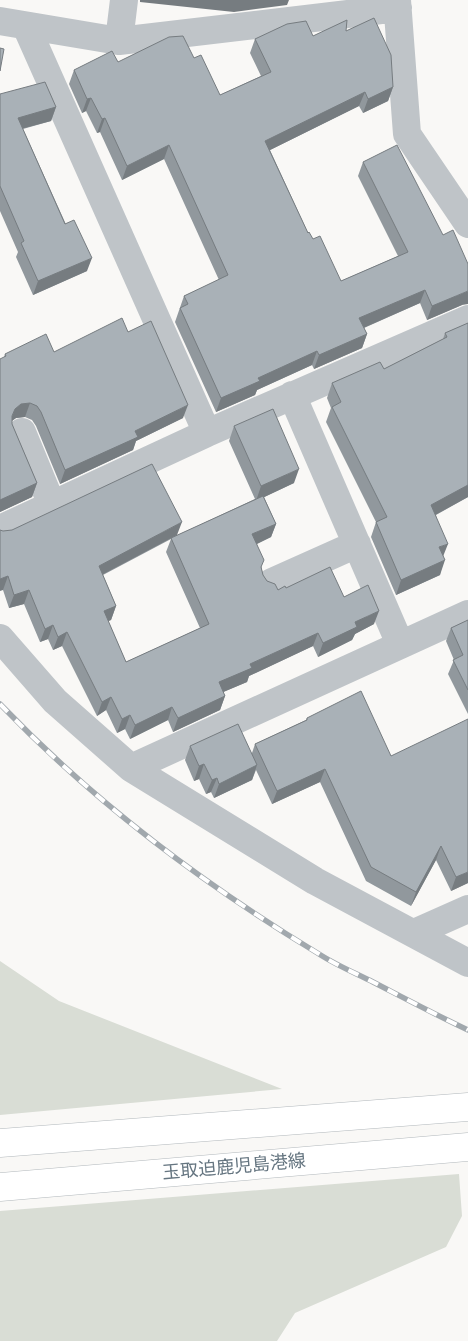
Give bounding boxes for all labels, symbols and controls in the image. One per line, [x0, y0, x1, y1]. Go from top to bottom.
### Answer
street label: 玉取迫鹿児島港線 [161, 1149, 307, 1183]

